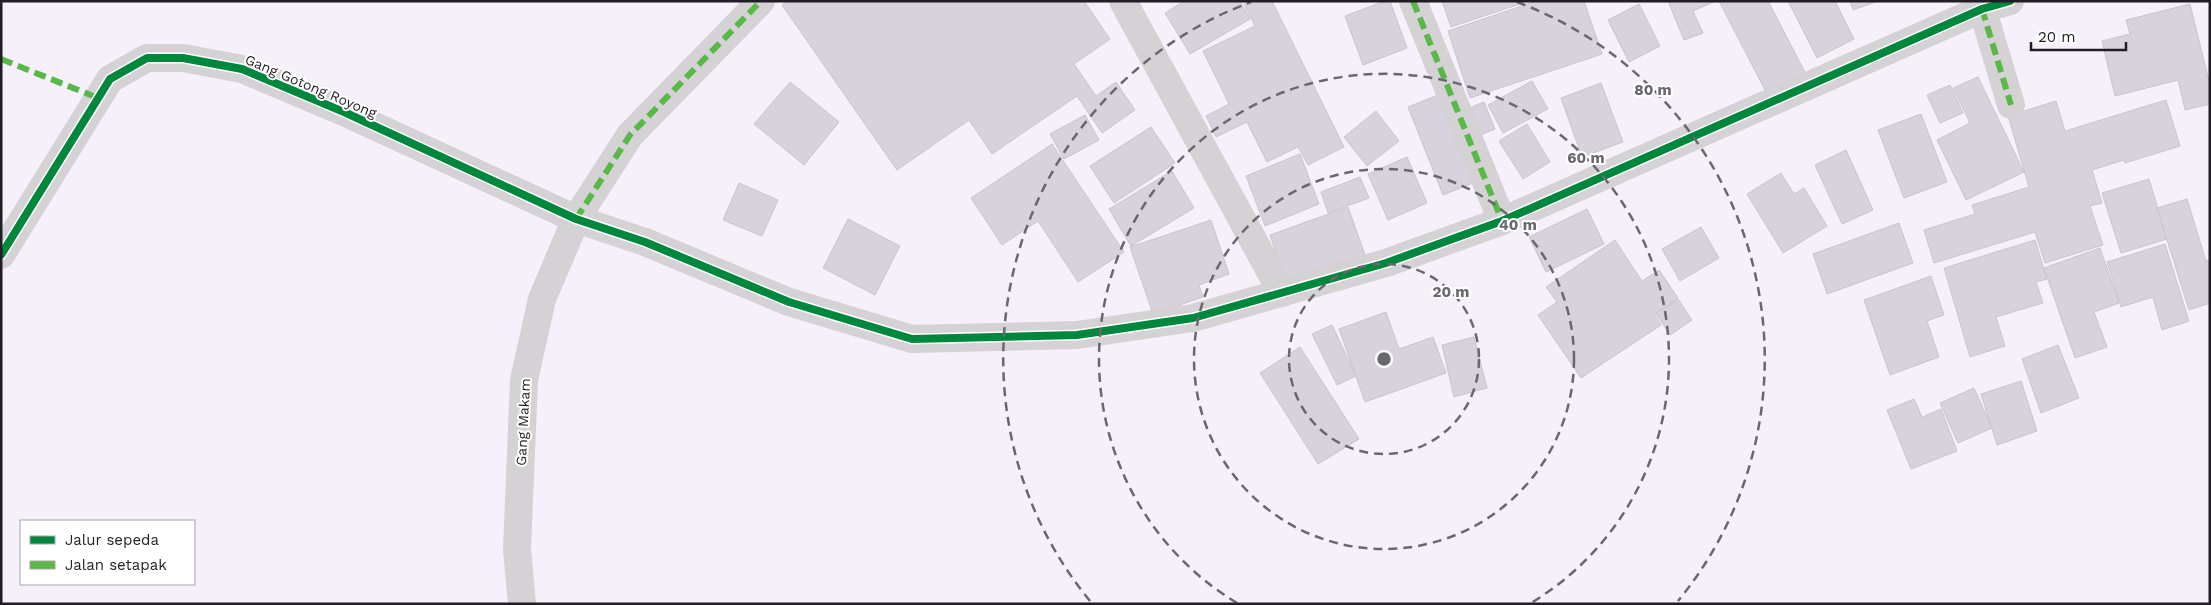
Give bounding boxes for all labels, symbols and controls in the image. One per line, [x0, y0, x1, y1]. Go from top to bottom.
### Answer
scale bar [2031, 20, 2126, 52]
text: 20 m [2038, 28, 2076, 46]
street label: Gang Gotong Royong [243, 51, 380, 121]
text: 80 m [1634, 81, 1672, 99]
text: 60 m [1567, 149, 1605, 167]
text: 40 m [1499, 216, 1537, 234]
text: 20 m [1432, 283, 1470, 301]
centre of rings [1375, 350, 1393, 368]
street label: Gang Makam [513, 378, 533, 466]
legend [20, 520, 195, 585]
text: Jalur sepeda [65, 531, 159, 549]
text: Jalan setapak [65, 556, 167, 574]

